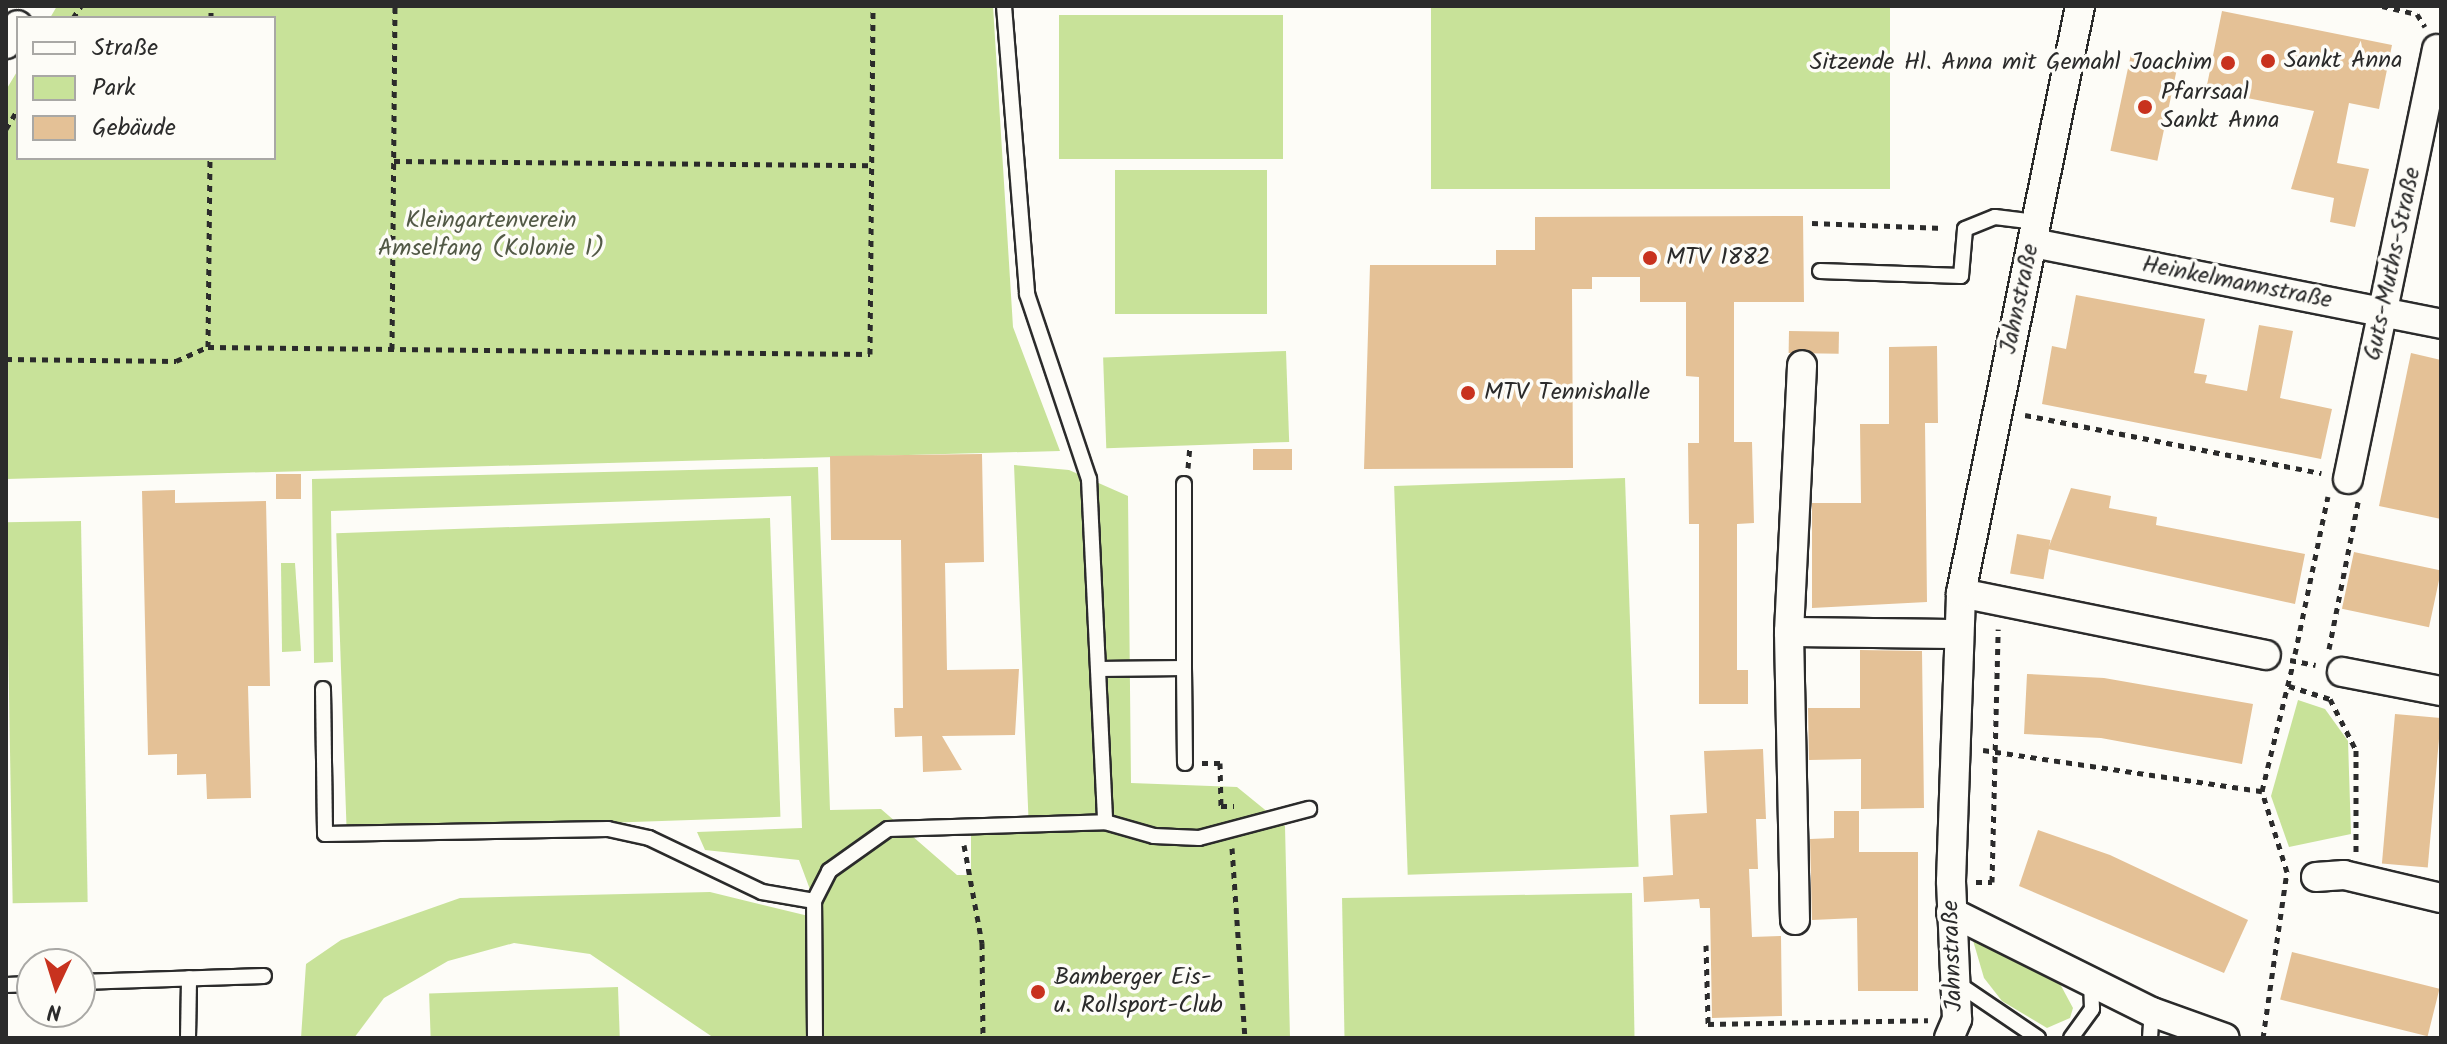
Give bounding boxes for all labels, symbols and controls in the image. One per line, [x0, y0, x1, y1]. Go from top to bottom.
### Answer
legend [16, 16, 276, 160]
text: Straße [92, 29, 158, 68]
place label: Sankt Anna [2284, 47, 2402, 75]
place label: Sitzende Hl. Anna mit Gemahl Joachim [1810, 49, 2212, 77]
marker: Sankt Anna [2259, 52, 2277, 70]
marker: Sitzende Hl. Anna mit Gemahl Joachim [2219, 54, 2237, 72]
text: Park [92, 69, 136, 108]
place label: Pfarrsaal Sankt Anna [2161, 79, 2279, 135]
marker: Pfarrsaal Sankt Anna [2136, 98, 2154, 116]
text: Gebäude [92, 109, 176, 148]
street label: Guts-Muths-Straße [2358, 165, 2428, 363]
park label: Kleingartenverein Amselfang (Kolonie 1) [378, 207, 604, 263]
street label: Jahnstraße [1994, 241, 2046, 357]
place label: MTV 1882 [1666, 244, 1771, 272]
marker: MTV 1882 [1641, 249, 1659, 267]
street label: Heinkelmannstraße [2140, 250, 2334, 316]
place label: MTV Tennishalle [1484, 379, 1650, 407]
marker: MTV Tennishalle [1459, 384, 1477, 402]
street label: Jahnstraße [1937, 900, 1969, 1012]
north arrow [16, 948, 96, 1028]
place label: Bamberger Eis- u. Rollsport-Club [1054, 964, 1223, 1020]
marker: Bamberger Eis- u. Rollsport-Club [1029, 983, 1047, 1001]
text: N [46, 993, 63, 1028]

